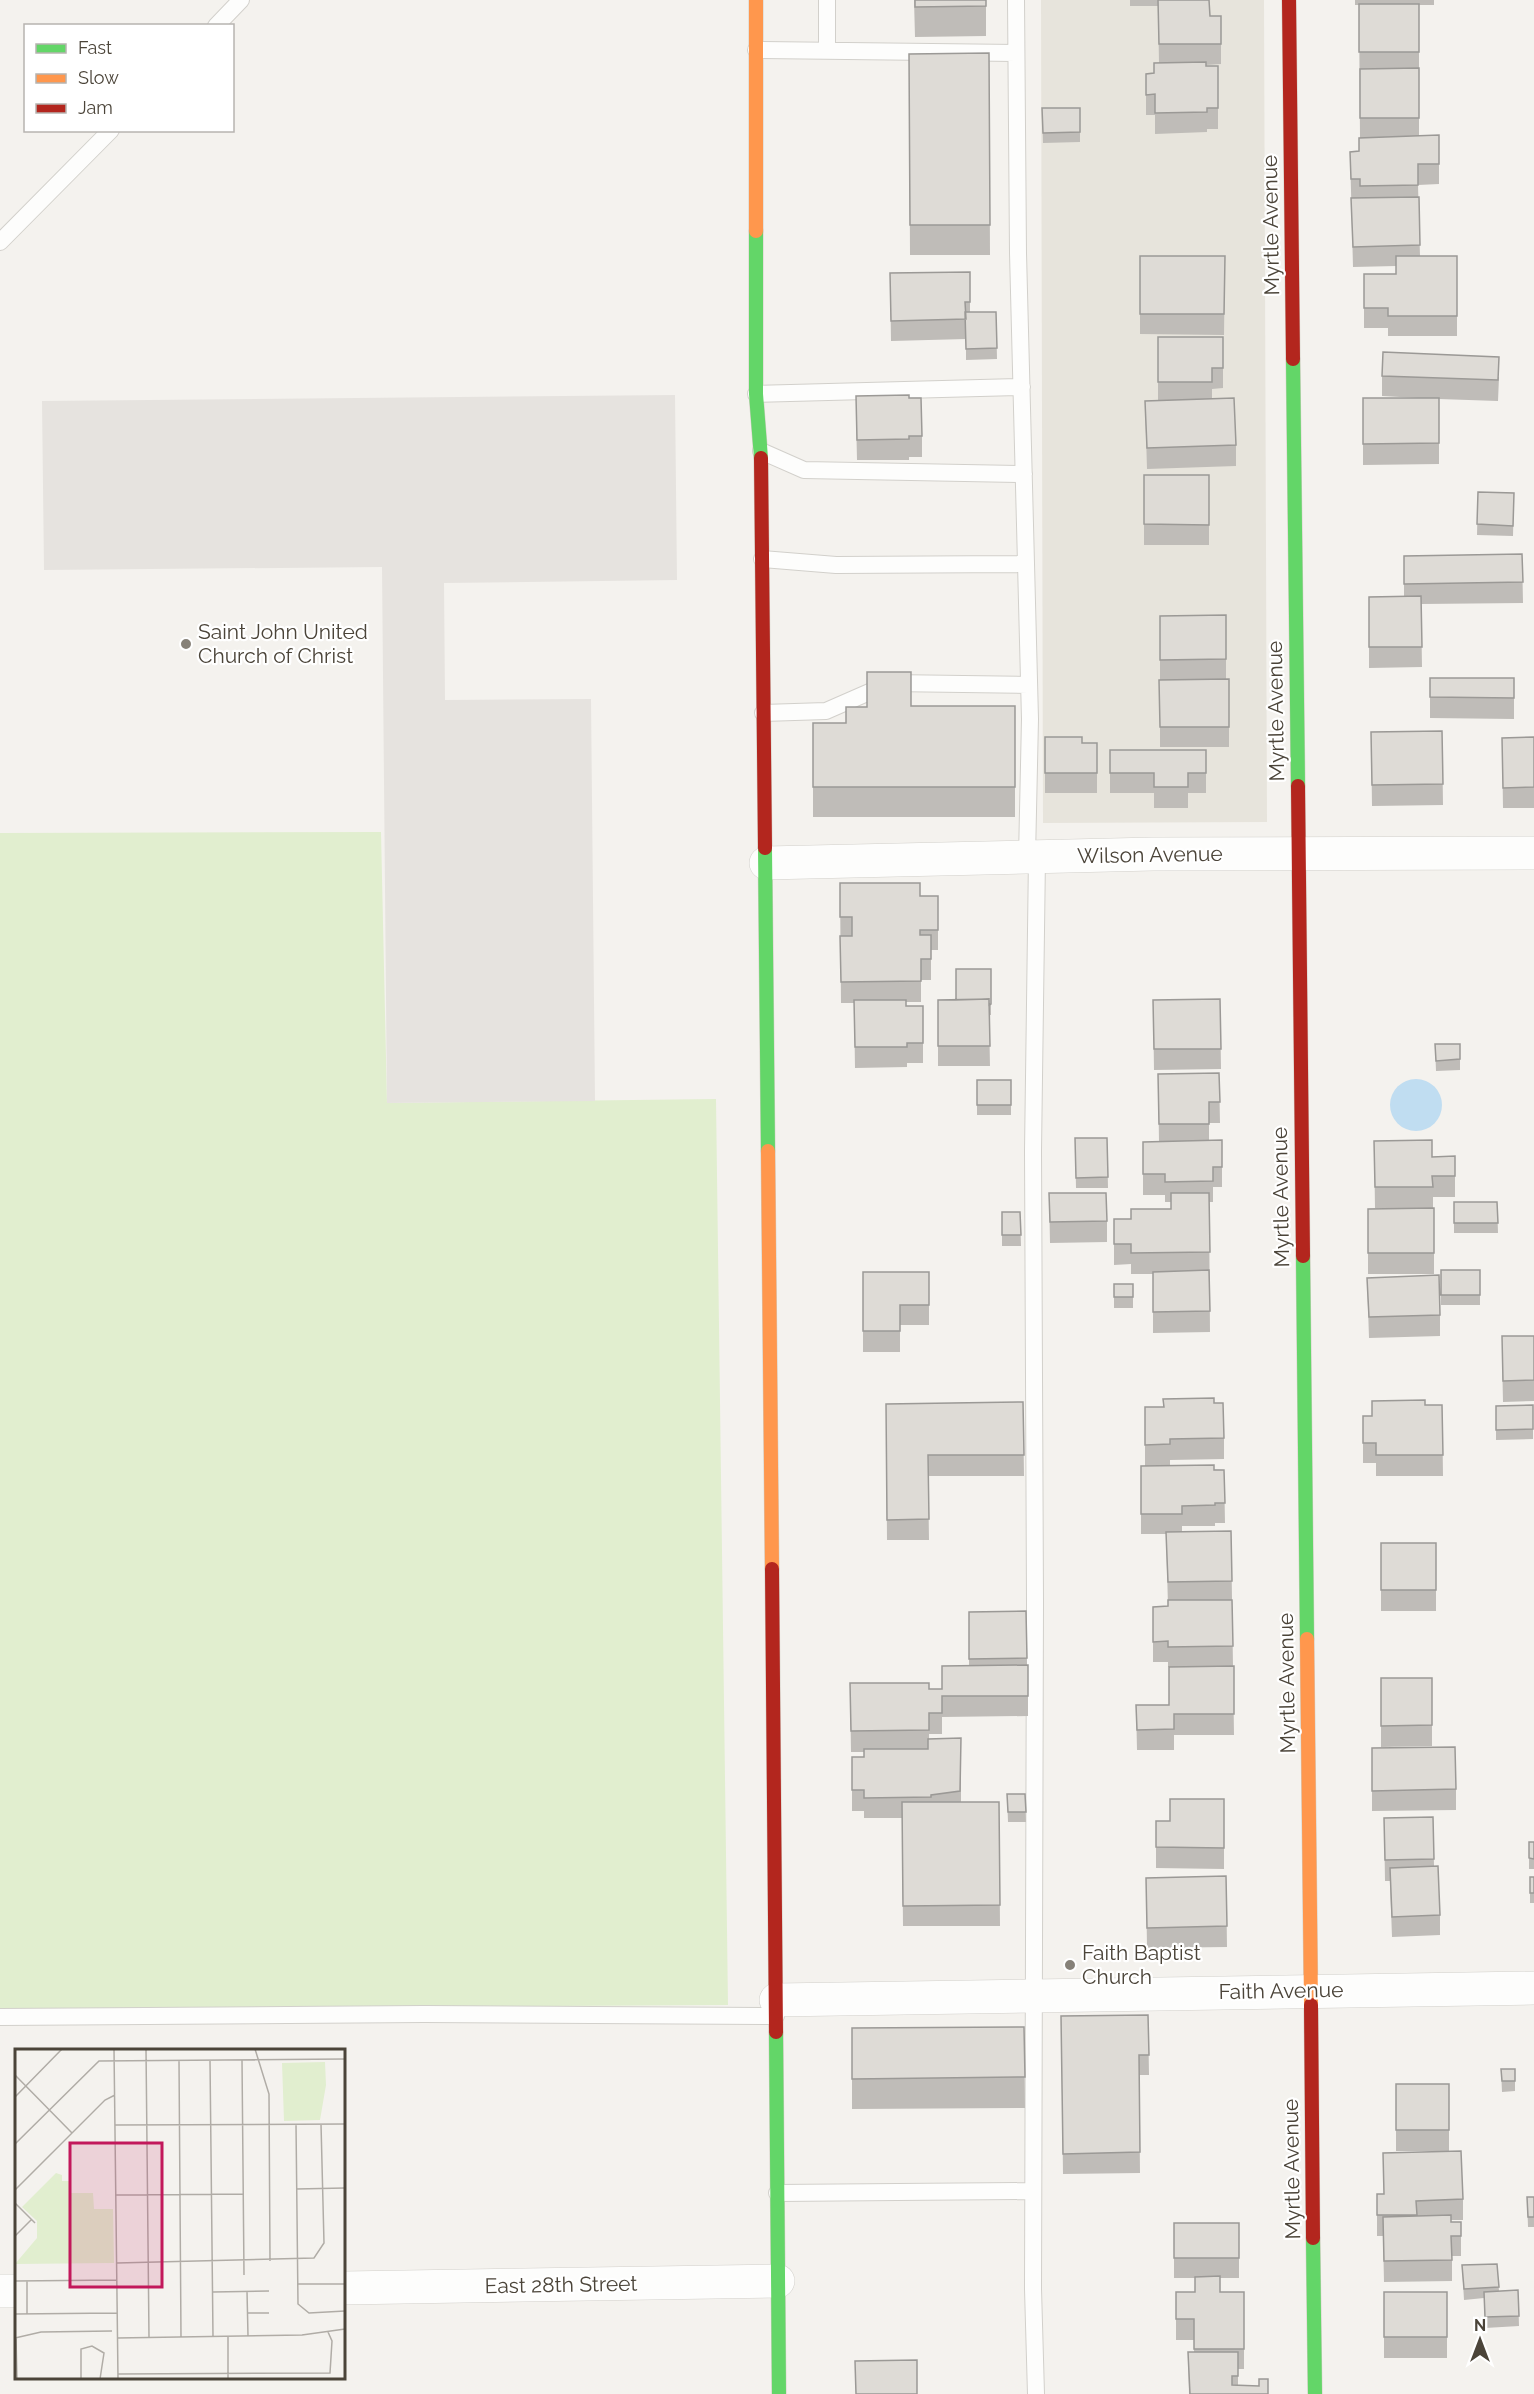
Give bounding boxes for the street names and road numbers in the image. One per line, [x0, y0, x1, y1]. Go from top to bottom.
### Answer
street label: Myrtle Avenue [1257, 154, 1284, 296]
street label: Myrtle Avenue [1262, 640, 1289, 782]
street label: Wilson Avenue [1077, 841, 1223, 868]
street label: Myrtle Avenue [1267, 1126, 1294, 1268]
street label: Myrtle Avenue [1273, 1612, 1300, 1754]
street label: Faith Avenue [1218, 1977, 1344, 2004]
street label: Myrtle Avenue [1278, 2098, 1305, 2240]
street label: East 28th Street [484, 2271, 638, 2298]

